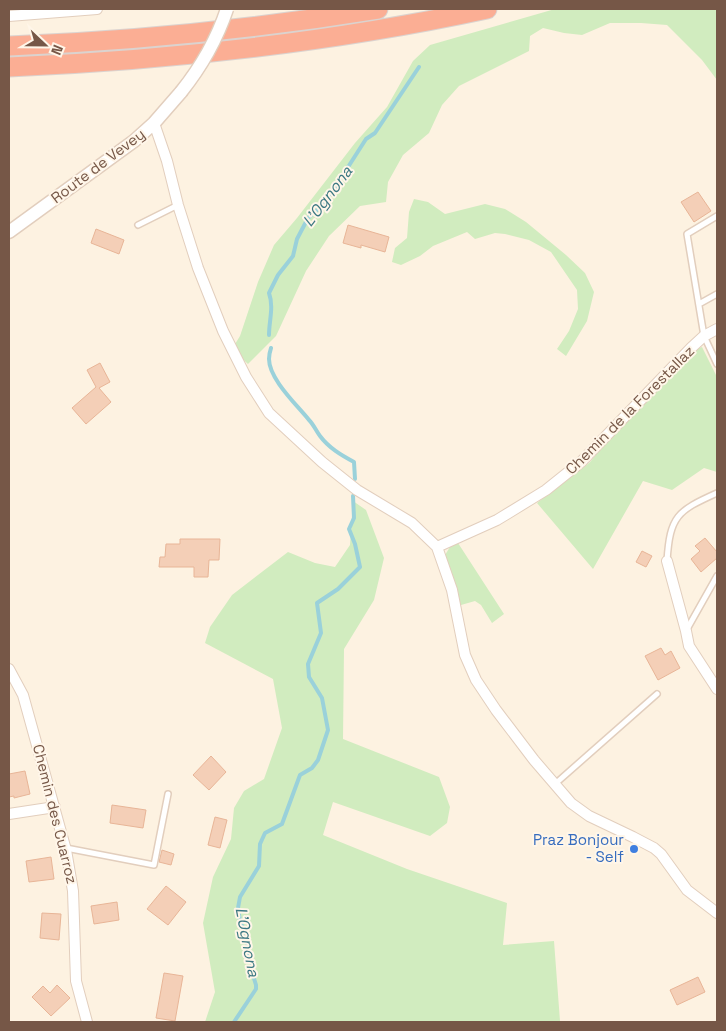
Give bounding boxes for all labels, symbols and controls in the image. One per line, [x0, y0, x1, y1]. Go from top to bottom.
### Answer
north arrow [20, 20, 70, 70]
text: N [47, 42, 67, 58]
street label: Route de Vevey [47, 124, 148, 207]
water label: L'Ognona [298, 161, 358, 231]
street label: Chemin de la Forestallaz [561, 341, 698, 478]
street label: Chemin des Cuarroz [29, 742, 82, 886]
place label: Praz Bonjour - Self [533, 830, 624, 866]
marker: Praz Bonjour - Self [628, 843, 640, 855]
water label: L'Ognona [230, 905, 265, 980]

